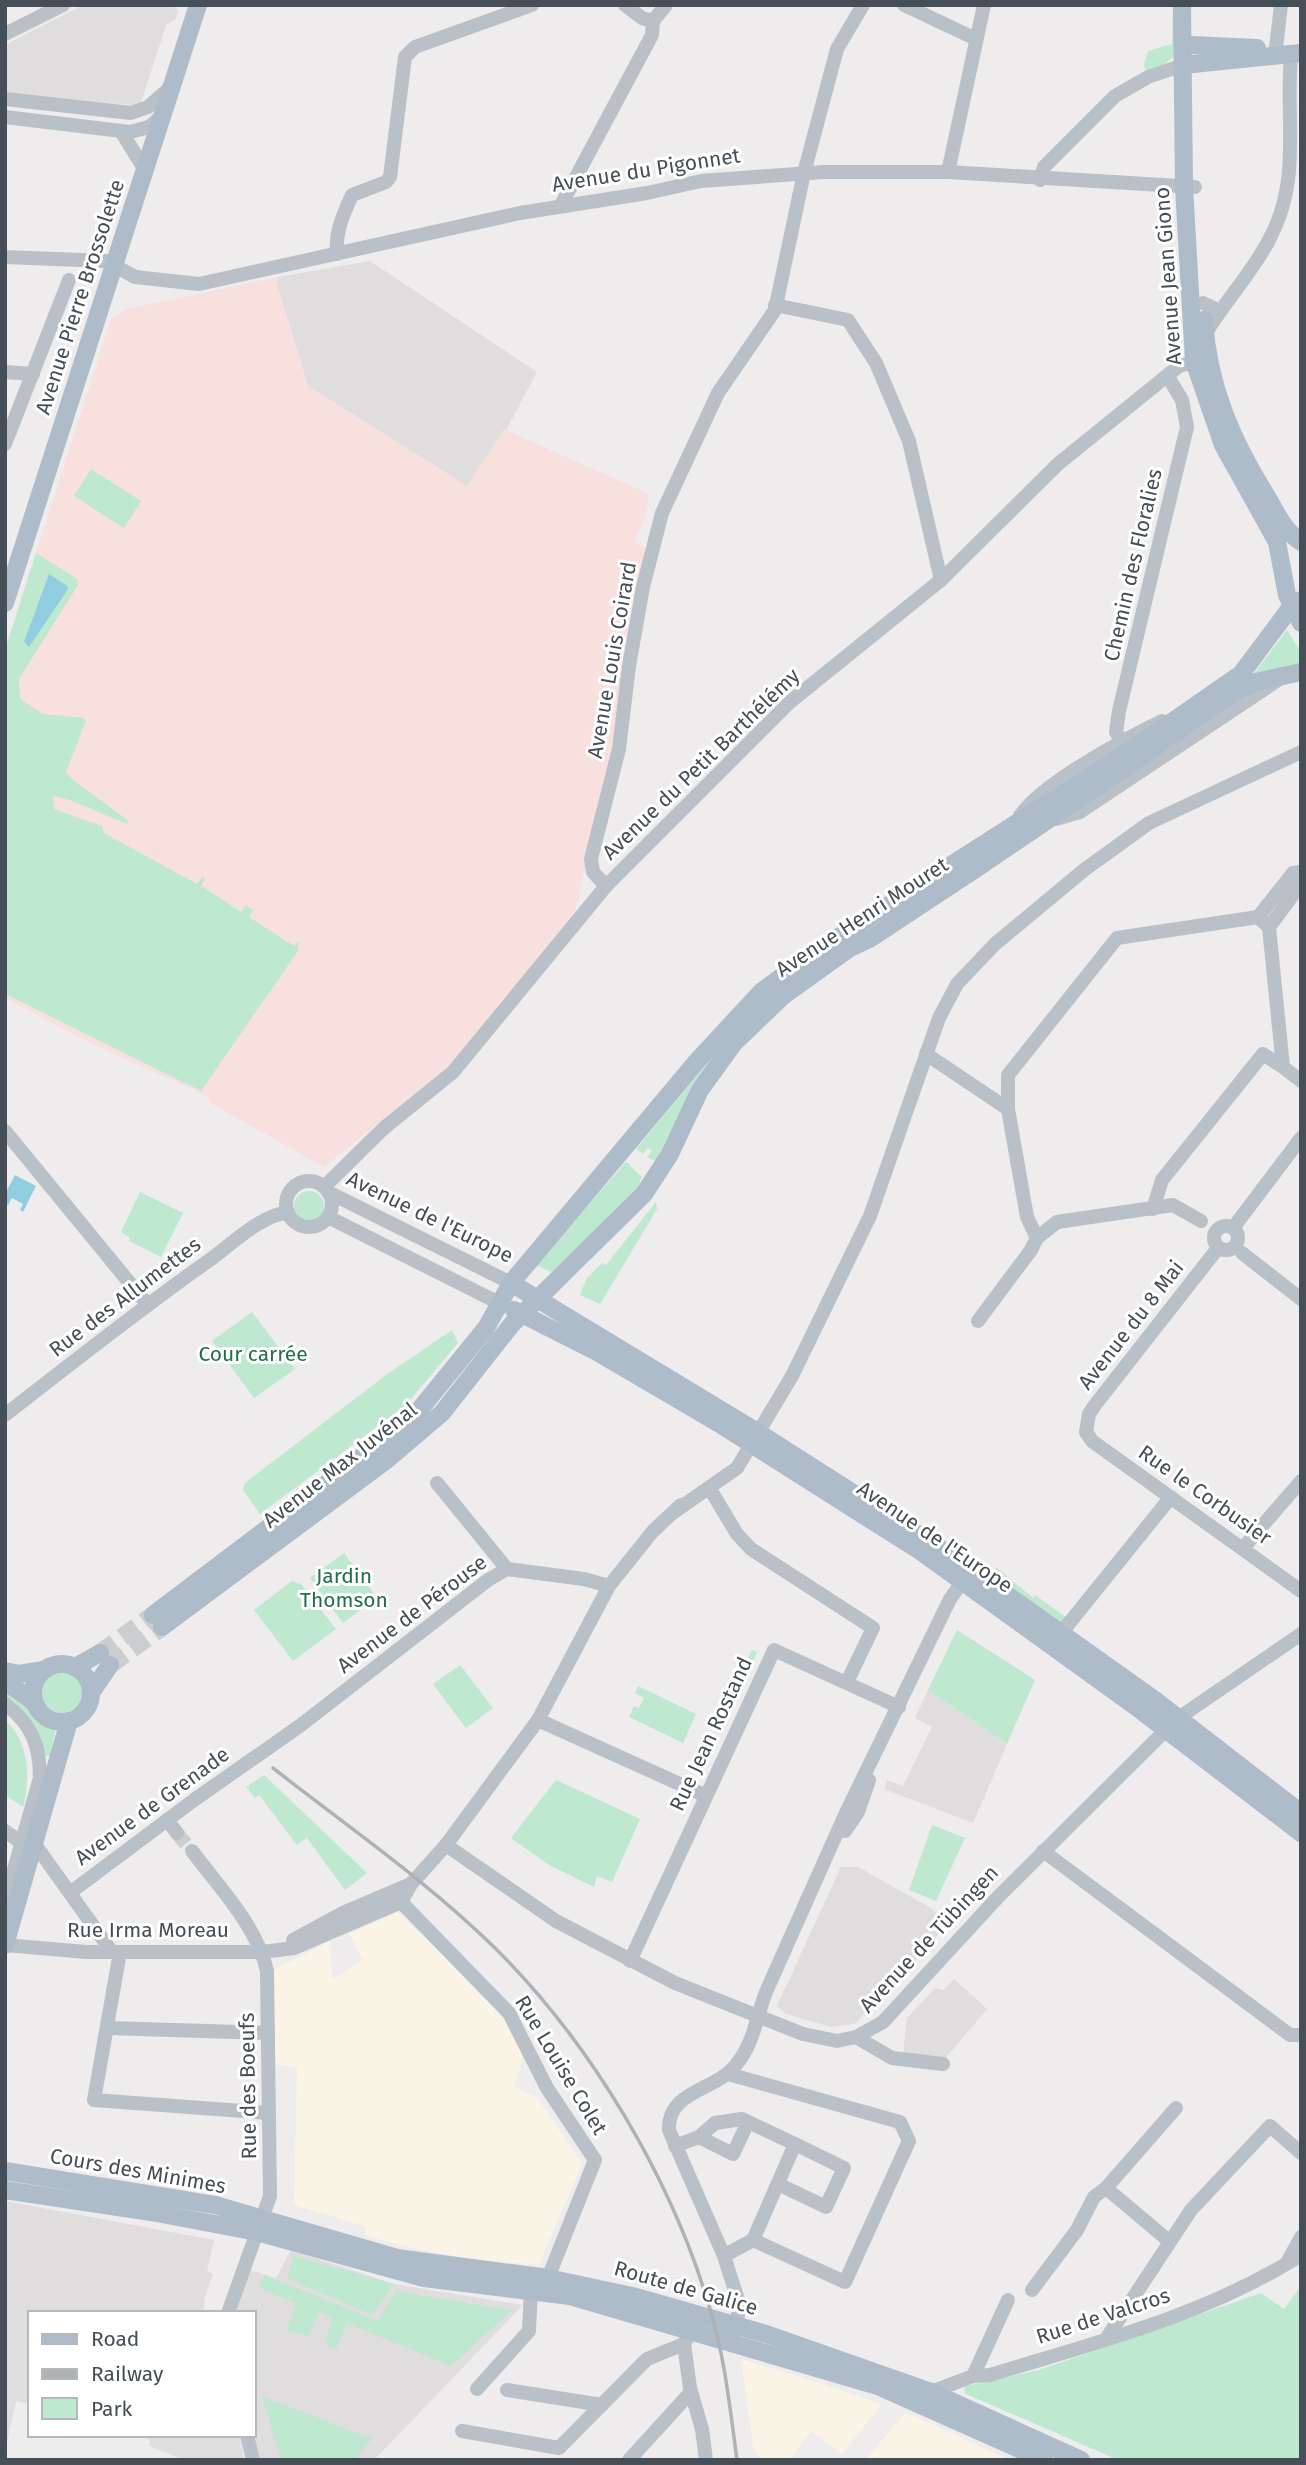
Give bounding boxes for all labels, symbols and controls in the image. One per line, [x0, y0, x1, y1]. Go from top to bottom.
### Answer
street label: Avenue du Pigonnet [550, 142, 742, 198]
street label: Avenue Pierre Brossolette [30, 176, 130, 418]
street label: Avenue Jean Giono [1149, 186, 1187, 366]
street label: Chemin des Floralies [1098, 466, 1168, 664]
street label: Avenue Louis Coirard [582, 560, 642, 760]
street label: Avenue du Petit Barthélémy [597, 662, 806, 865]
street label: Avenue Henri Mouret [771, 851, 953, 982]
street label: Avenue de l'Europe [342, 1165, 518, 1269]
street label: Rue des Allumettes [44, 1231, 206, 1363]
street label: Avenue du 8 Mai [1073, 1255, 1189, 1395]
park label: Cour carrée [198, 1341, 308, 1367]
street label: Avenue Max Juvénal [258, 1397, 422, 1533]
street label: Rue le Corbusier [1133, 1439, 1277, 1551]
street label: Avenue de l'Europe [852, 1475, 1018, 1599]
street label: Avenue de Pérouse [332, 1549, 492, 1679]
park label: Jardin Thomson [300, 1563, 388, 1613]
street label: Rue Jean Rostand [664, 1653, 758, 1815]
street label: Avenue de Grenade [70, 1741, 234, 1871]
street label: Avenue de Tübingen [854, 1860, 1004, 2018]
street label: Rue Irma Moreau [67, 1917, 229, 1943]
street label: Rue Louise Colet [509, 1991, 613, 2140]
street label: Rue des Boeufs [234, 2012, 262, 2160]
street label: Cours des Minimes [48, 2143, 228, 2199]
street label: Route de Galice [611, 2255, 761, 2321]
street label: Rue de Valcros [1033, 2282, 1173, 2350]
legend [28, 2311, 256, 2437]
text: Road [91, 2326, 139, 2352]
text: Railway [91, 2361, 164, 2387]
text: Park [91, 2396, 133, 2422]

